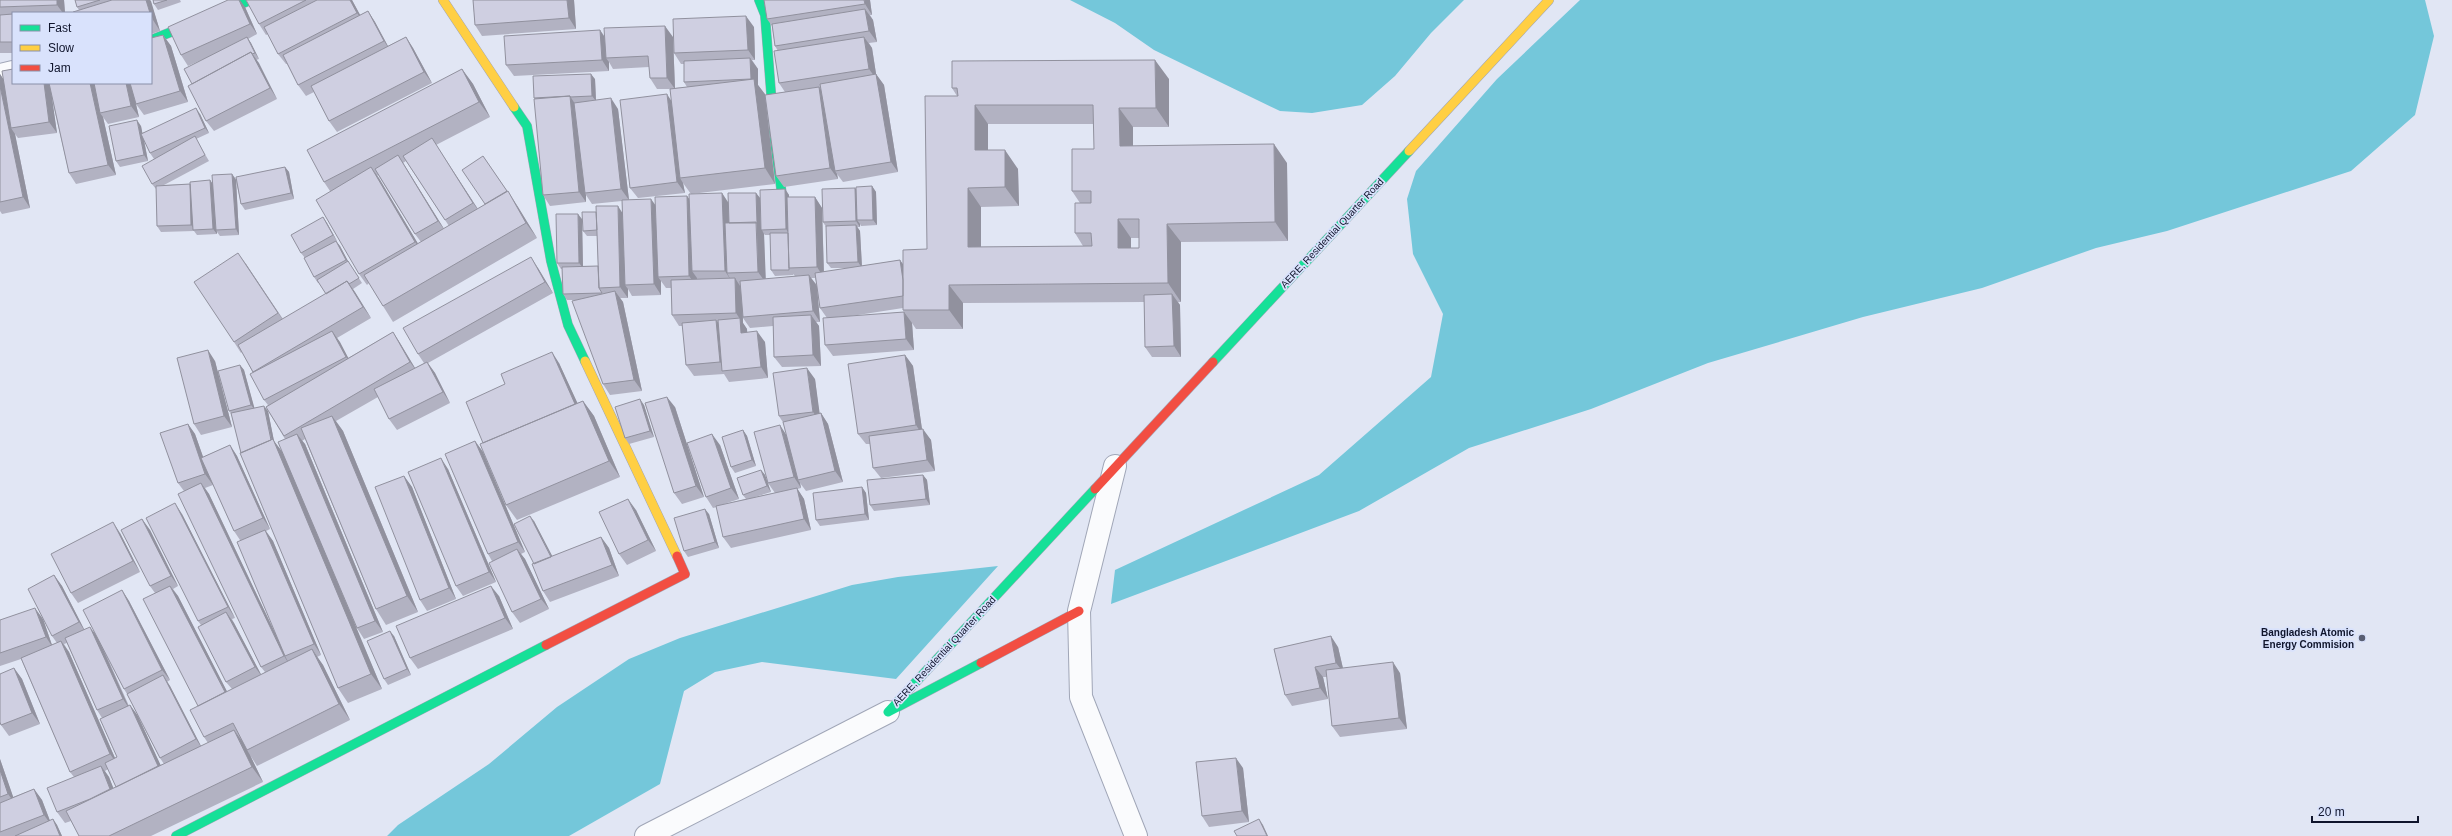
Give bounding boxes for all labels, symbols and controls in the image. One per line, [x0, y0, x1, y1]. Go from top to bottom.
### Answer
legend [12, 12, 152, 84]
text: Fast [48, 21, 72, 35]
text: Slow [48, 41, 74, 55]
text: Jam [48, 61, 71, 75]
street label: AERE, Residential Quarter Road [1278, 176, 1386, 290]
street label: AERE, Residential Quarter Road [890, 594, 998, 708]
place label: Bangladesh Atomic Energy Commision [2261, 627, 2354, 650]
marker: Bangladesh Atomic Energy Commision [2357, 633, 2367, 643]
scale bar [2312, 798, 2418, 824]
text: 20 m [2318, 805, 2345, 819]

